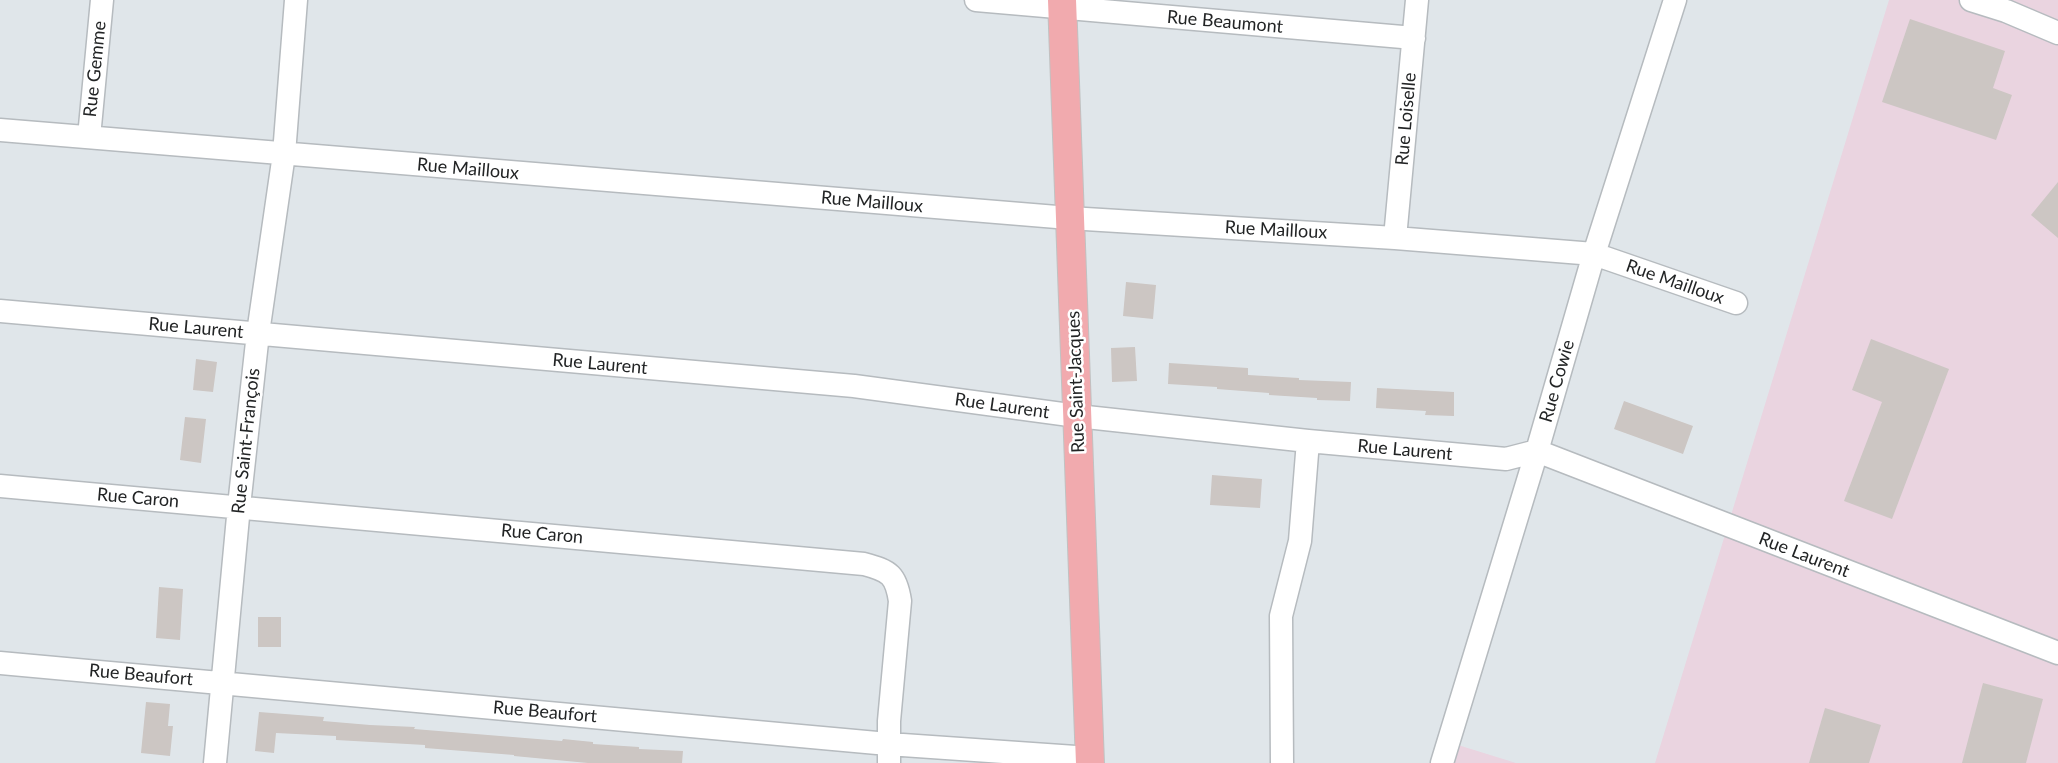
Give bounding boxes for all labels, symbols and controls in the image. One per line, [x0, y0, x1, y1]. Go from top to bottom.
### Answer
street label: Rue Beaumont [1166, 6, 1284, 38]
street label: Rue Gemme [79, 20, 111, 118]
street label: Rue Loiselle [1391, 72, 1421, 166]
street label: Rue Mailloux [416, 154, 520, 184]
street label: Rue Mailloux [820, 187, 924, 217]
street label: Rue Mailloux [1224, 217, 1328, 243]
street label: Rue Mailloux [1623, 255, 1727, 309]
street label: Rue Saint-Jacques [1063, 311, 1089, 453]
street label: Rue Laurent [148, 313, 244, 343]
street label: Rue Cowie [1535, 337, 1579, 425]
street label: Rue Laurent [552, 349, 648, 379]
street label: Rue Saint-François [228, 367, 264, 515]
street label: Rue Laurent [953, 389, 1051, 423]
street label: Rue Laurent [1357, 435, 1453, 465]
street label: Rue Caron [96, 484, 180, 512]
street label: Rue Caron [500, 520, 584, 548]
street label: Rue Laurent [1756, 528, 1852, 582]
street label: Rue Beaufort [88, 660, 194, 690]
street label: Rue Beaufort [492, 697, 598, 727]

